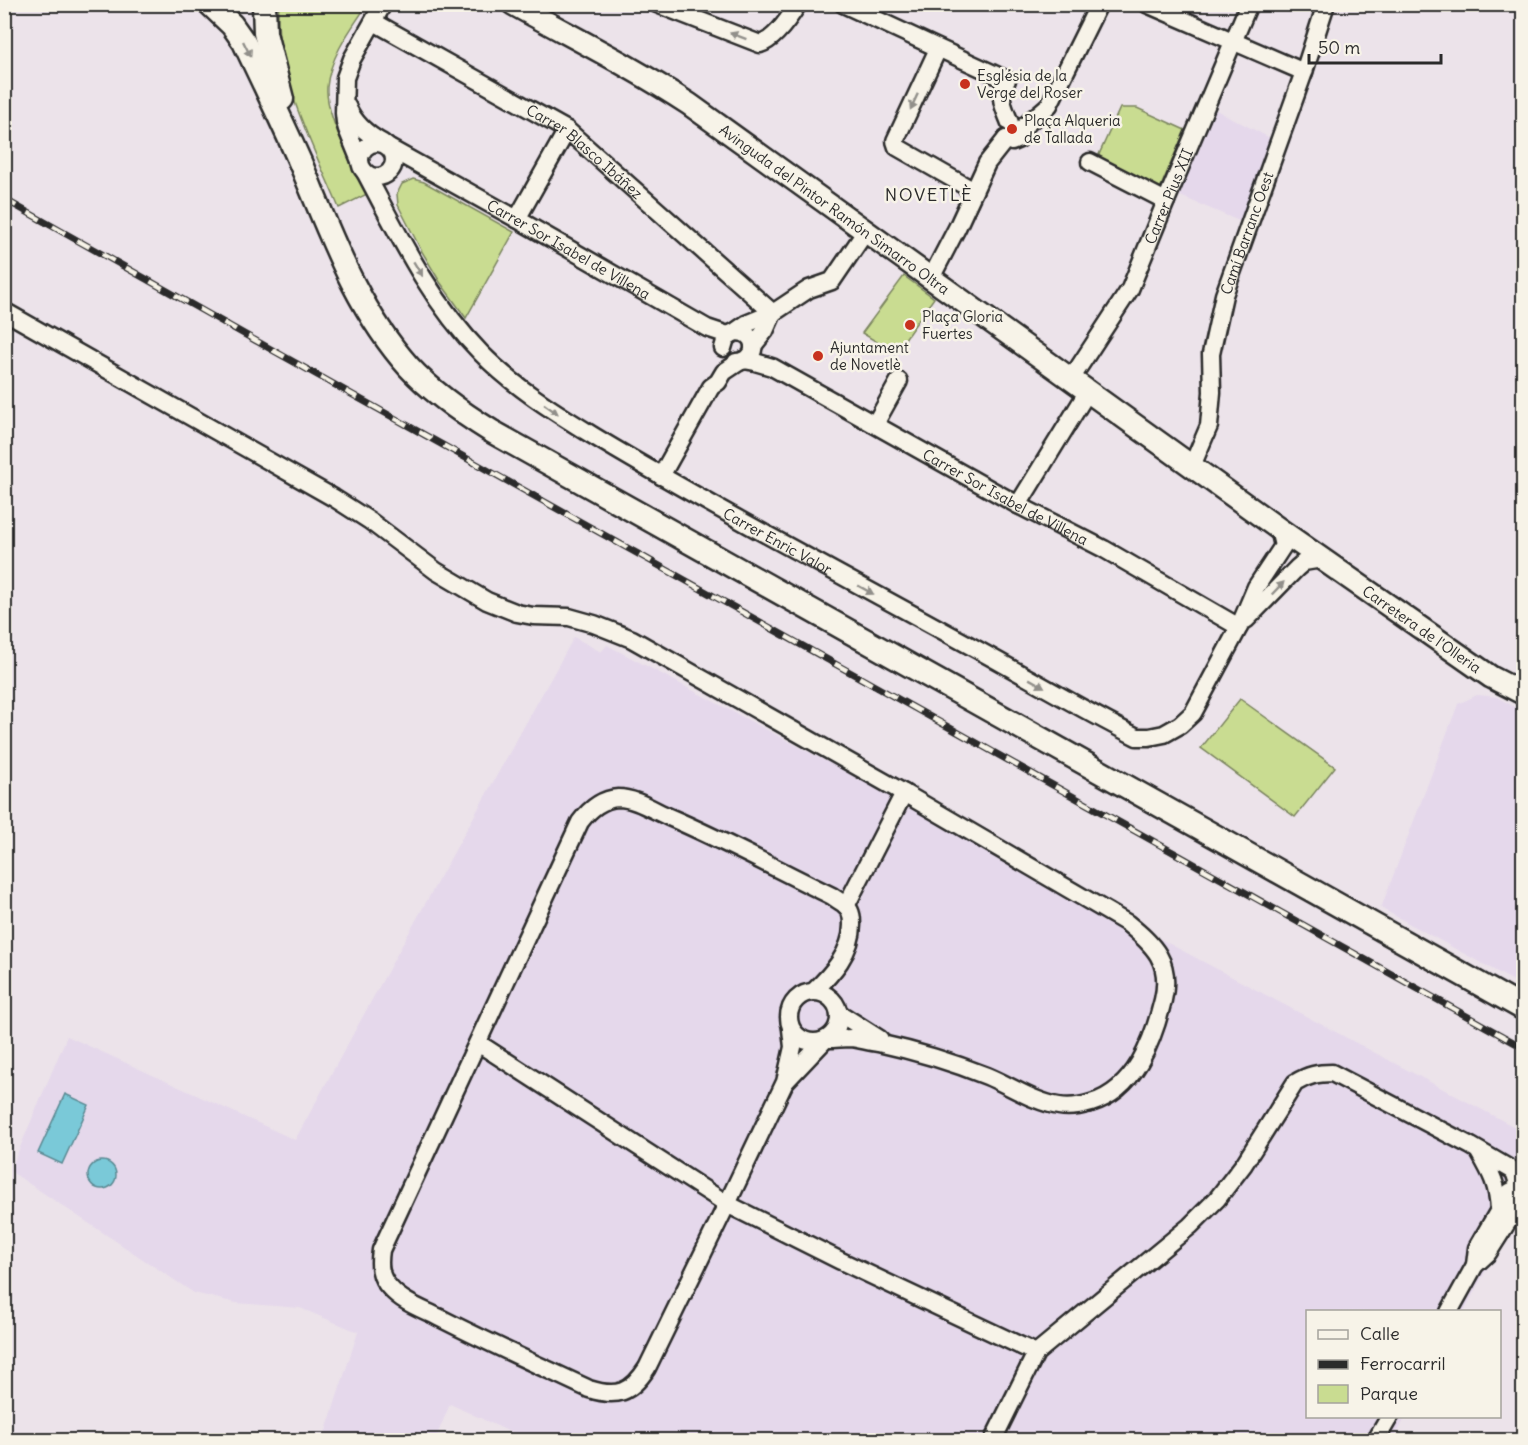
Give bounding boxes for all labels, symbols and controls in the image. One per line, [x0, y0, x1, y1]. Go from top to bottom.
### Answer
scale bar [1309, 27, 1441, 65]
one-way arrow [729, 31, 747, 40]
text: 50 m [1318, 36, 1360, 59]
one-way arrow [242, 40, 252, 57]
place label: Església de la Verge del Roser [977, 66, 1083, 102]
marker: Església de la Verge del Roser [958, 77, 972, 91]
one-way arrow [909, 93, 918, 110]
street label: Carrer Blasco Ibáñez [523, 100, 647, 203]
place label: Plaça Alqueria de Tallada [1024, 111, 1121, 147]
street label: Avinguda del Pintor Ramón Simarro Oltra [716, 120, 954, 298]
marker: Plaça Alqueria de Tallada [1005, 122, 1019, 136]
street label: Carrer Pius XII [1140, 145, 1197, 247]
street label: Camí Barranc Oest [1216, 169, 1277, 297]
district label: NOVETLÈ [885, 183, 973, 206]
street label: Carrer Sor Isabel de Villena [484, 195, 654, 303]
one-way arrow [412, 261, 423, 277]
place label: Plaça Gloria Fuertes [922, 307, 1004, 343]
marker: Plaça Gloria Fuertes [903, 318, 917, 332]
place label: Ajuntament de Novetlè [830, 338, 909, 374]
marker: Ajuntament de Novetlè [811, 349, 825, 363]
one-way arrow [543, 403, 559, 415]
street label: Carrer Sor Isabel de Villena [920, 444, 1092, 549]
street label: Carrer Enric Valor [720, 503, 836, 578]
one-way arrow [1270, 581, 1284, 595]
street label: Carretera de l'Olleria [1359, 581, 1485, 677]
one-way arrow [858, 585, 875, 595]
one-way arrow [1029, 678, 1046, 688]
legend [1306, 1310, 1501, 1418]
text: Calle [1360, 1322, 1400, 1345]
text: Ferrocarril [1360, 1352, 1446, 1375]
text: Parque [1360, 1382, 1418, 1405]

